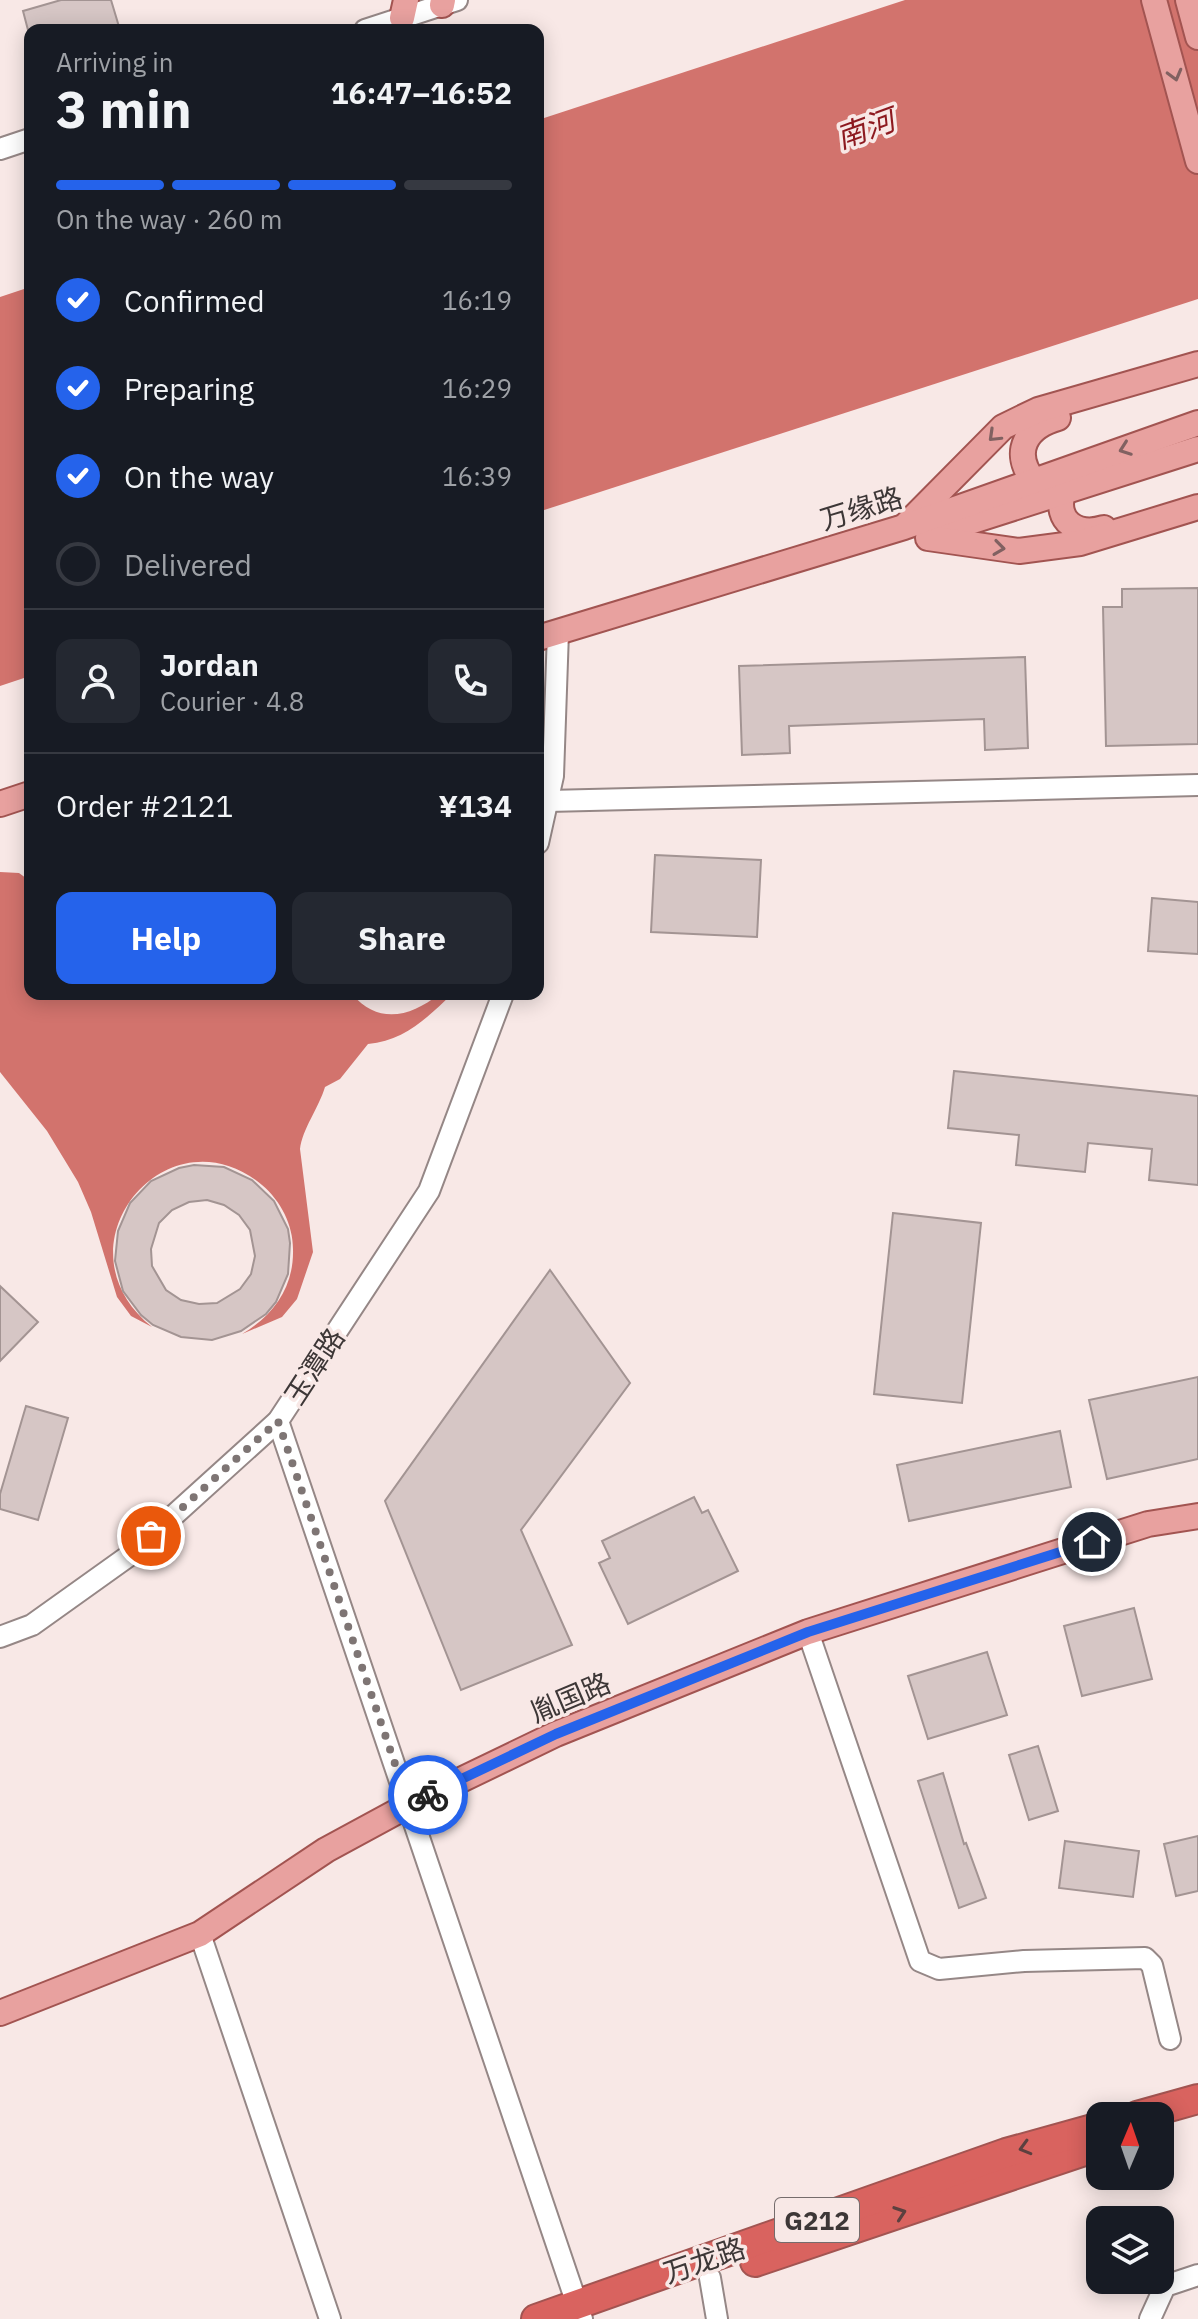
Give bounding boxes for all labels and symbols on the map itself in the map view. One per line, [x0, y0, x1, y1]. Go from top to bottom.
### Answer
one-way arrow [1165, 68, 1182, 82]
water label: 南河 [830, 98, 905, 157]
one-way arrow [989, 427, 1003, 441]
one-way arrow [1118, 439, 1132, 456]
street label: 万缘路 [815, 478, 907, 538]
one-way arrow [992, 539, 1006, 556]
street label: 玉潭路 [276, 1321, 352, 1411]
pin [117, 1502, 185, 1570]
pin [1058, 1508, 1126, 1576]
street label: 胤国路 [524, 1664, 616, 1730]
courier [388, 1755, 468, 1835]
north arrow [1086, 2102, 1174, 2190]
one-way arrow [1018, 2138, 1032, 2155]
road number: G212 [775, 2198, 859, 2242]
one-way arrow [892, 2206, 906, 2222]
street label: 万龙路 [658, 2229, 750, 2291]

